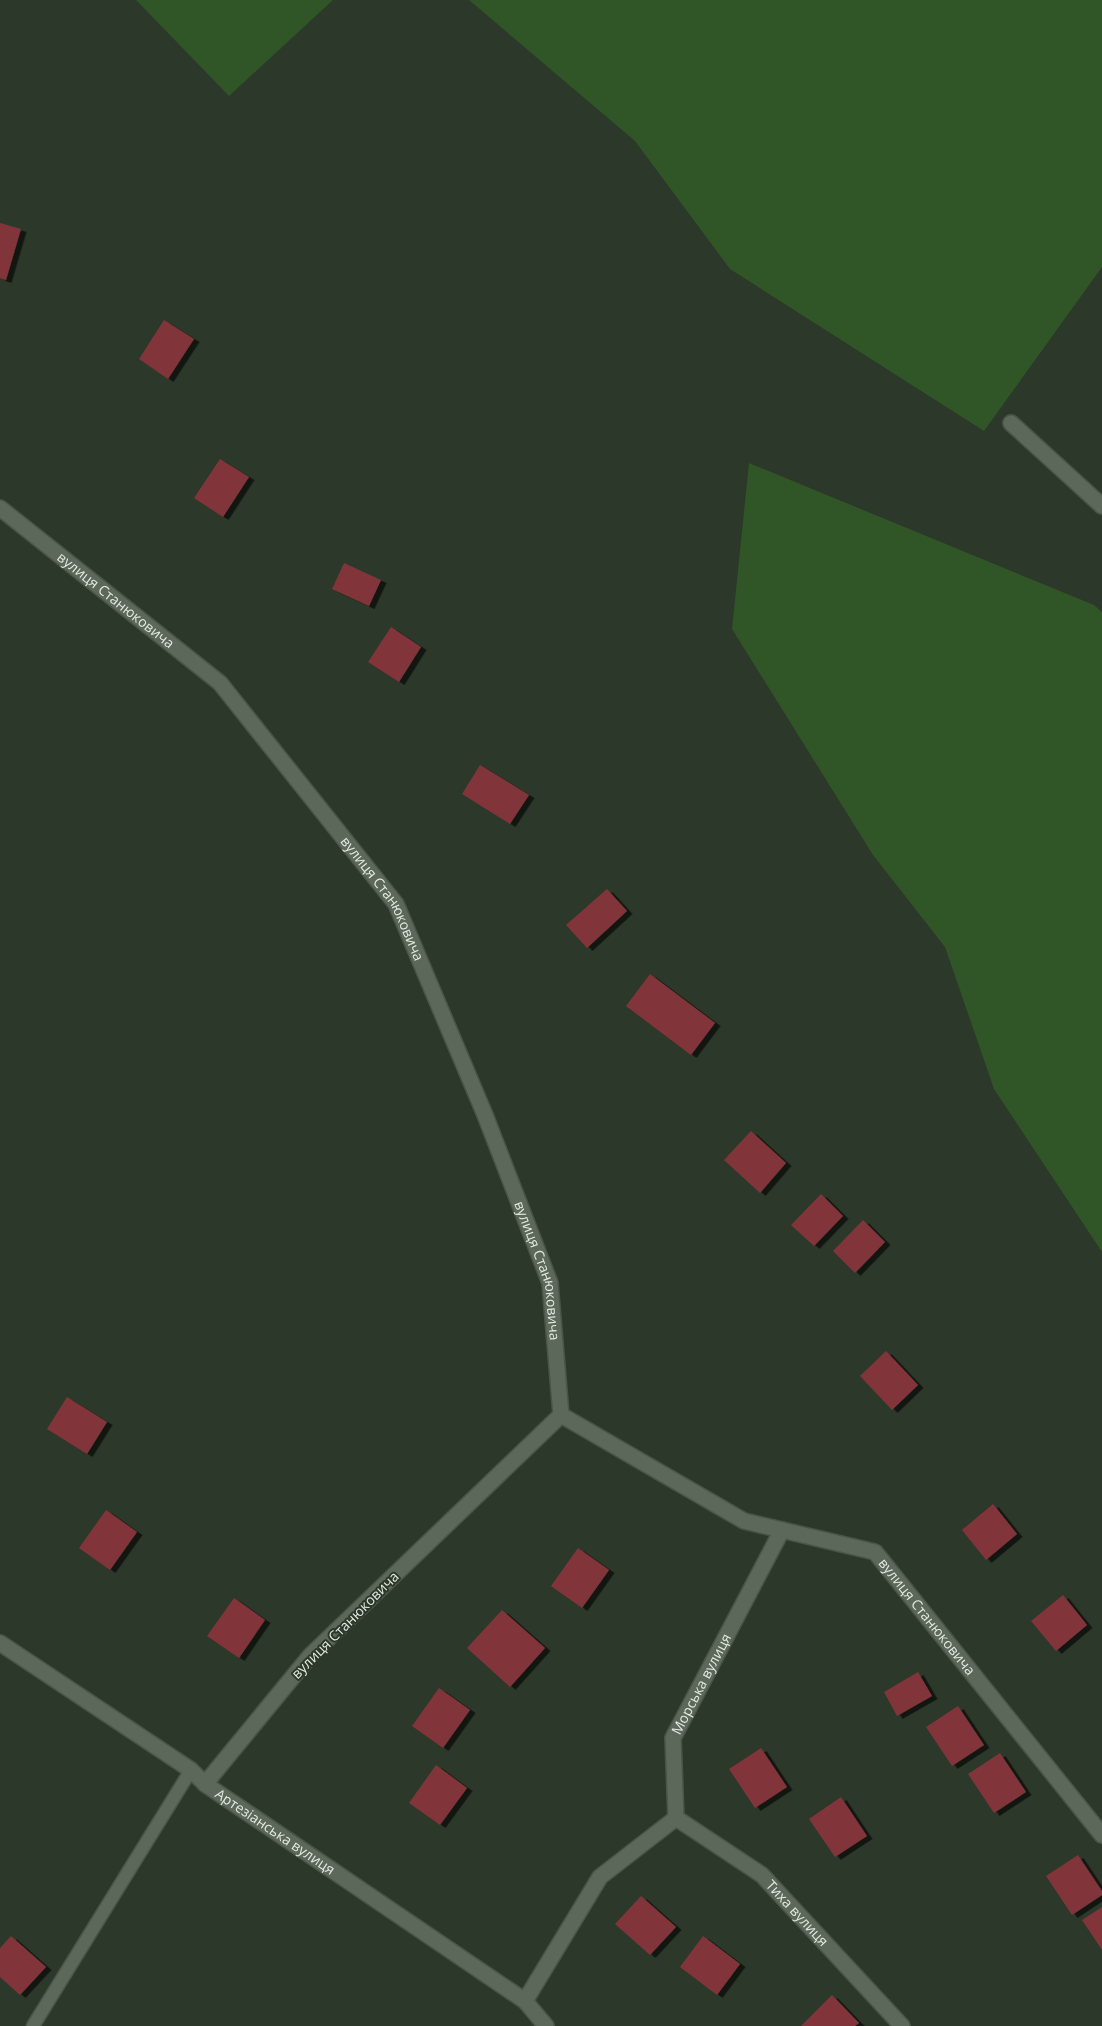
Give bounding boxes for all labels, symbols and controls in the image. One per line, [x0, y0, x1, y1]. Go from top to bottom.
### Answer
street label: вулиця Станюковича [54, 547, 179, 652]
street label: вулиця Станюковича [337, 832, 429, 963]
street label: вулиця Станюковича [510, 1198, 565, 1341]
street label: вулиця Станюковича [875, 1554, 980, 1679]
street label: вулиця Станюковича [287, 1567, 403, 1683]
street label: Морська вулиця [666, 1630, 735, 1738]
street label: Артезіанська вулиця [212, 1784, 339, 1879]
street label: Тиха вулиця [762, 1875, 833, 1950]

